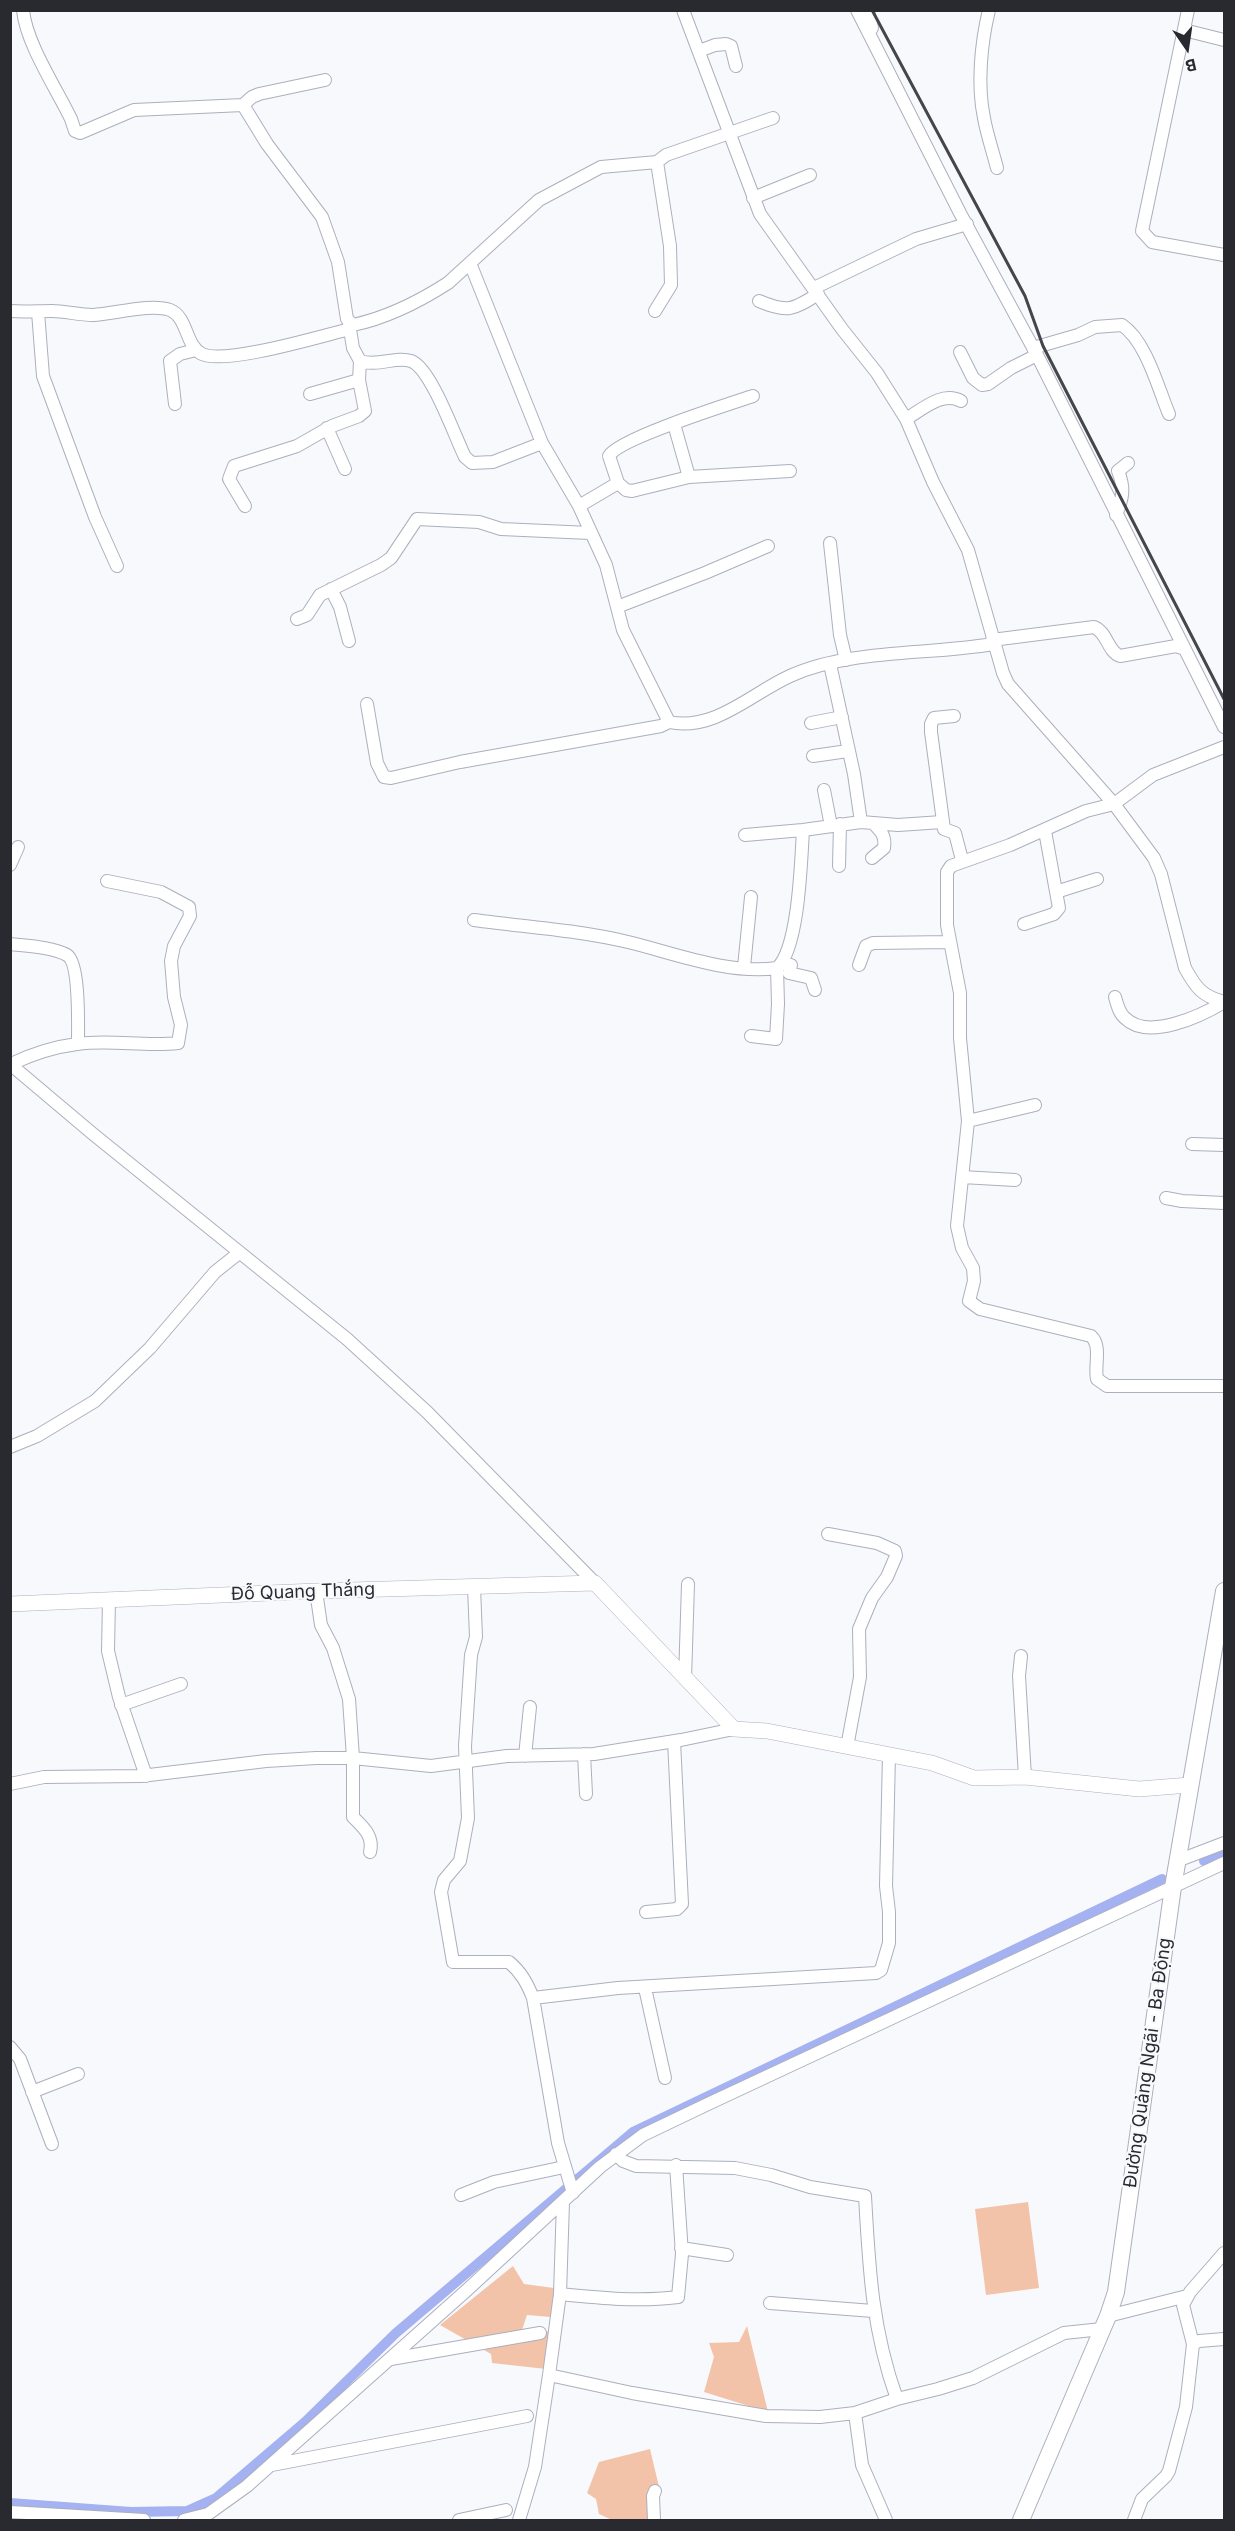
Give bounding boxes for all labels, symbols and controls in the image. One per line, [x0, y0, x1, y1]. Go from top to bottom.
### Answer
north arrow [1157, 18, 1217, 78]
text: B [1184, 55, 1198, 76]
street label: Đỗ Quang Thắng [231, 1579, 375, 1605]
street label: Đường Quảng Ngãi - Ba Động [1120, 1937, 1176, 2189]

